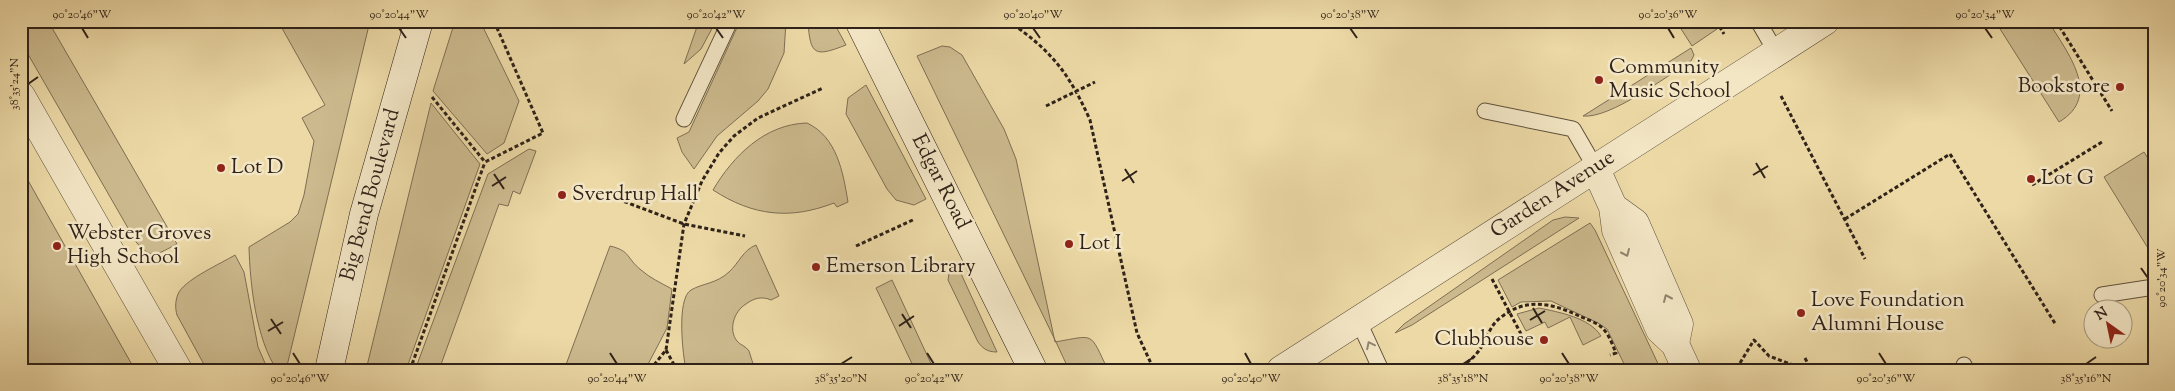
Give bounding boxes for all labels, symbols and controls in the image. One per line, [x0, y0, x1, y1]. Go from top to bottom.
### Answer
text: 90°20'46"W [53, 6, 112, 24]
text: 90°20'44"W [370, 6, 429, 24]
text: 90°20'42"W [687, 6, 746, 24]
text: 90°20'40"W [1004, 6, 1063, 24]
text: 90°20'38"W [1320, 6, 1380, 24]
text: 90°20'36"W [1639, 6, 1698, 24]
text: 90°20'34"W [1956, 6, 2015, 24]
place label: Community Music School [1609, 53, 1731, 107]
text: 38°35'24"N [6, 57, 24, 110]
place label: Bookstore [2018, 72, 2110, 102]
marker: Community Music School [1593, 74, 1605, 86]
marker: Bookstore [2114, 81, 2126, 93]
street label: Big Bend Boulevard [334, 105, 408, 285]
street label: Edgar Road [903, 129, 977, 235]
street label: Garden Avenue [1485, 143, 1621, 247]
place label: Lot D [231, 153, 283, 183]
marker: Lot D [215, 162, 227, 174]
place label: Lot G [2041, 164, 2094, 194]
marker: Lot G [2025, 173, 2037, 185]
place label: Sverdrup Hall [572, 180, 698, 210]
marker: Sverdrup Hall [556, 189, 568, 201]
place label: Webster Groves High School [67, 219, 211, 273]
place label: Lot I [1079, 229, 1122, 259]
marker: Lot I [1063, 238, 1075, 250]
marker: Webster Groves High School [51, 240, 63, 252]
one-way arrow [1620, 248, 1631, 257]
text: 90°20'34"W [2153, 248, 2171, 307]
place label: Emerson Library [826, 252, 976, 282]
marker: Emerson Library [810, 261, 822, 273]
place label: Love Foundation Alumni House [1811, 286, 1965, 340]
one-way arrow [1663, 294, 1674, 303]
north arrow [2082, 298, 2132, 348]
text: N [2092, 303, 2112, 326]
marker: Love Foundation Alumni House [1795, 307, 1807, 319]
place label: Clubhouse [1434, 325, 1534, 355]
marker: Clubhouse [1538, 334, 1550, 346]
one-way arrow [1365, 341, 1376, 350]
text: 90°20'46"W [271, 370, 330, 388]
text: 90°20'44"W [588, 370, 647, 388]
text: 38°35'20"N [815, 370, 868, 388]
text: 90°20'42"W [905, 370, 964, 388]
text: 90°20'40"W [1222, 370, 1281, 388]
text: 38°35'18"N [1438, 370, 1489, 388]
text: 90°20'38"W [1539, 370, 1599, 388]
text: 90°20'36"W [1857, 370, 1916, 388]
text: 38°35'16"N [2061, 370, 2112, 388]

